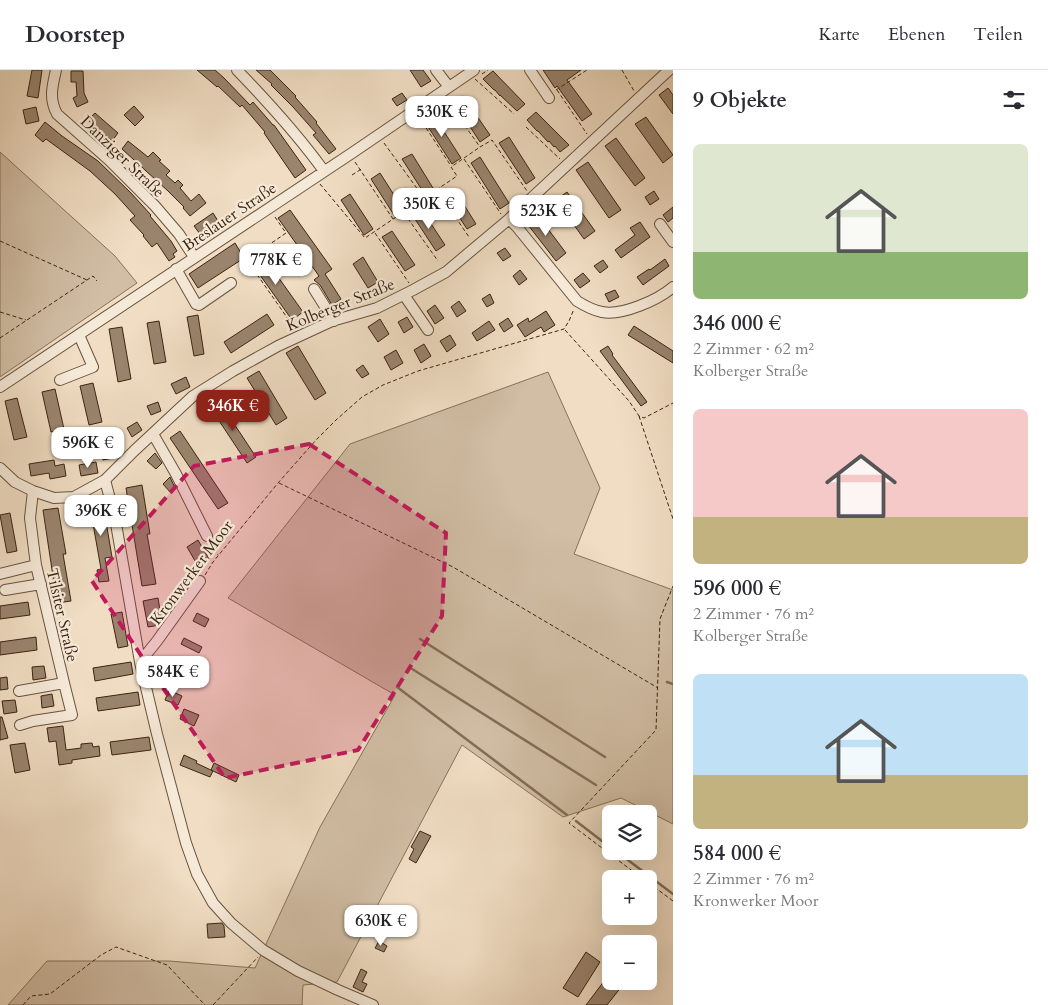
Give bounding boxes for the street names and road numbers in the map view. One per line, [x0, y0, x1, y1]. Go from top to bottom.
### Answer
street label: Danziger Straße [75, 111, 169, 203]
street label: Breslauer Straße [178, 177, 281, 256]
street label: Kolberger Straße [283, 273, 398, 337]
street label: Kronwerker Moor [145, 516, 238, 629]
street label: Tilsiter Straße [41, 566, 83, 664]

